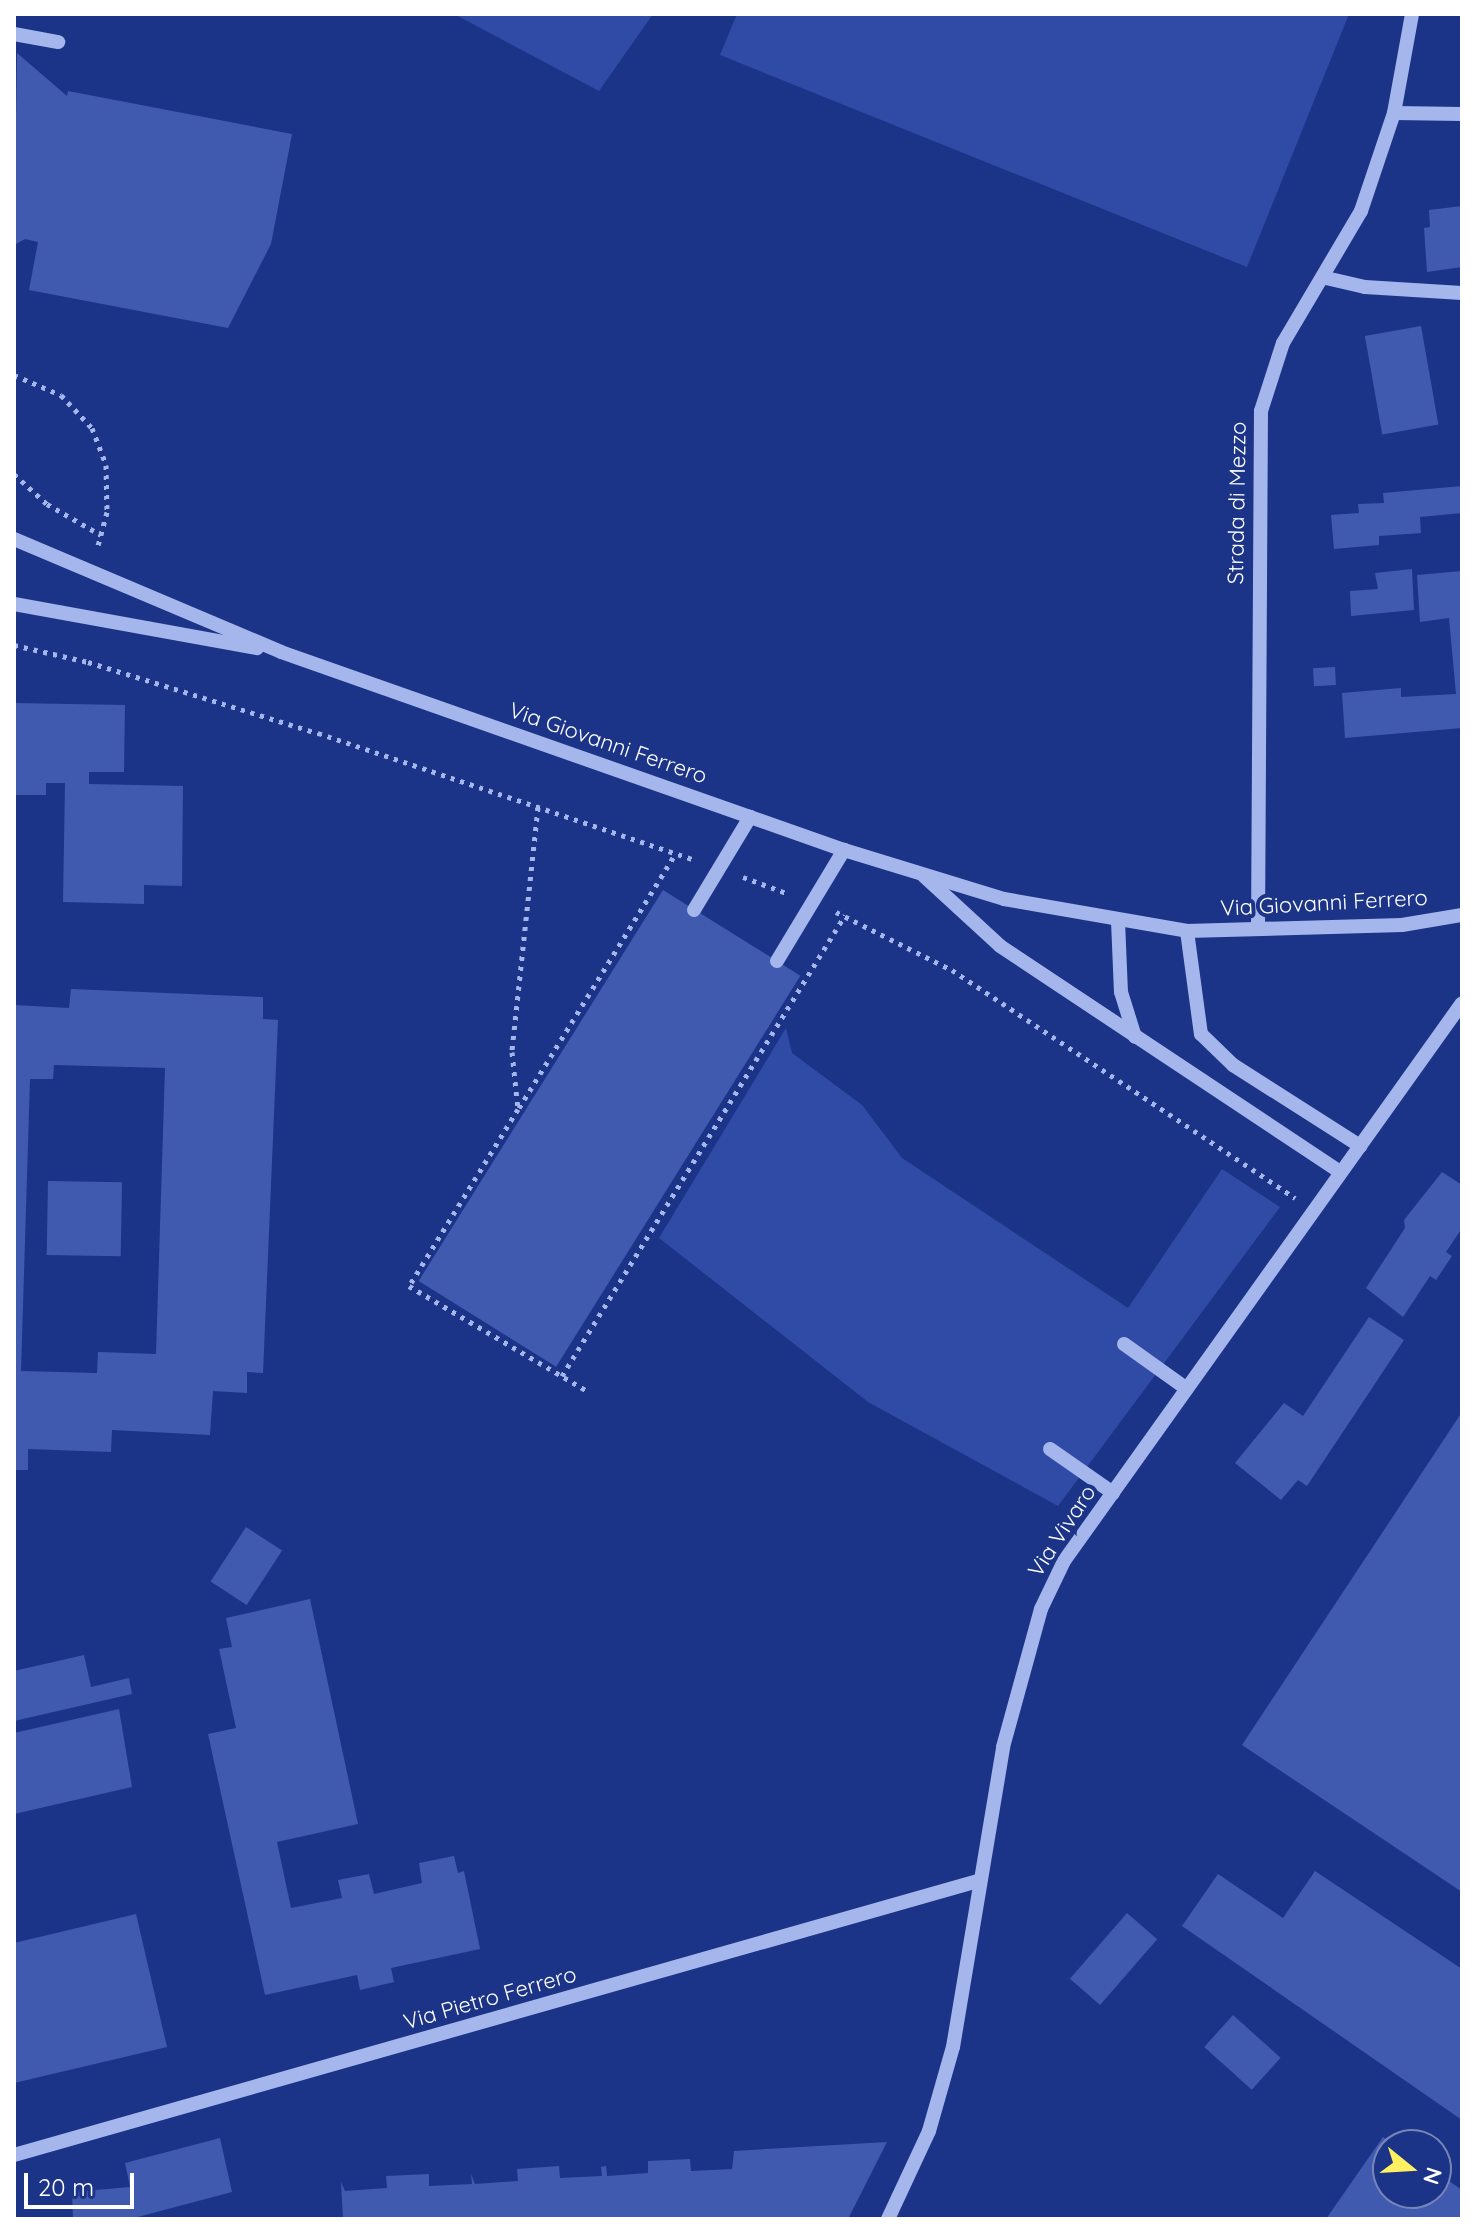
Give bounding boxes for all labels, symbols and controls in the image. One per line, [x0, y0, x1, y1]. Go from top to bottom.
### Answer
street label: Strada di Mezzo [1222, 421, 1252, 585]
street label: Via Giovanni Ferrero [506, 697, 710, 789]
street label: Via Giovanni Ferrero [1220, 884, 1428, 922]
street label: Via Vivaro [1023, 1480, 1101, 1582]
street label: Via Pietro Ferrero [401, 1961, 579, 2035]
north arrow [1372, 2129, 1452, 2209]
scale bar [28, 2157, 138, 2207]
text: N [1417, 2164, 1449, 2188]
text: 20 m [38, 2172, 94, 2202]

